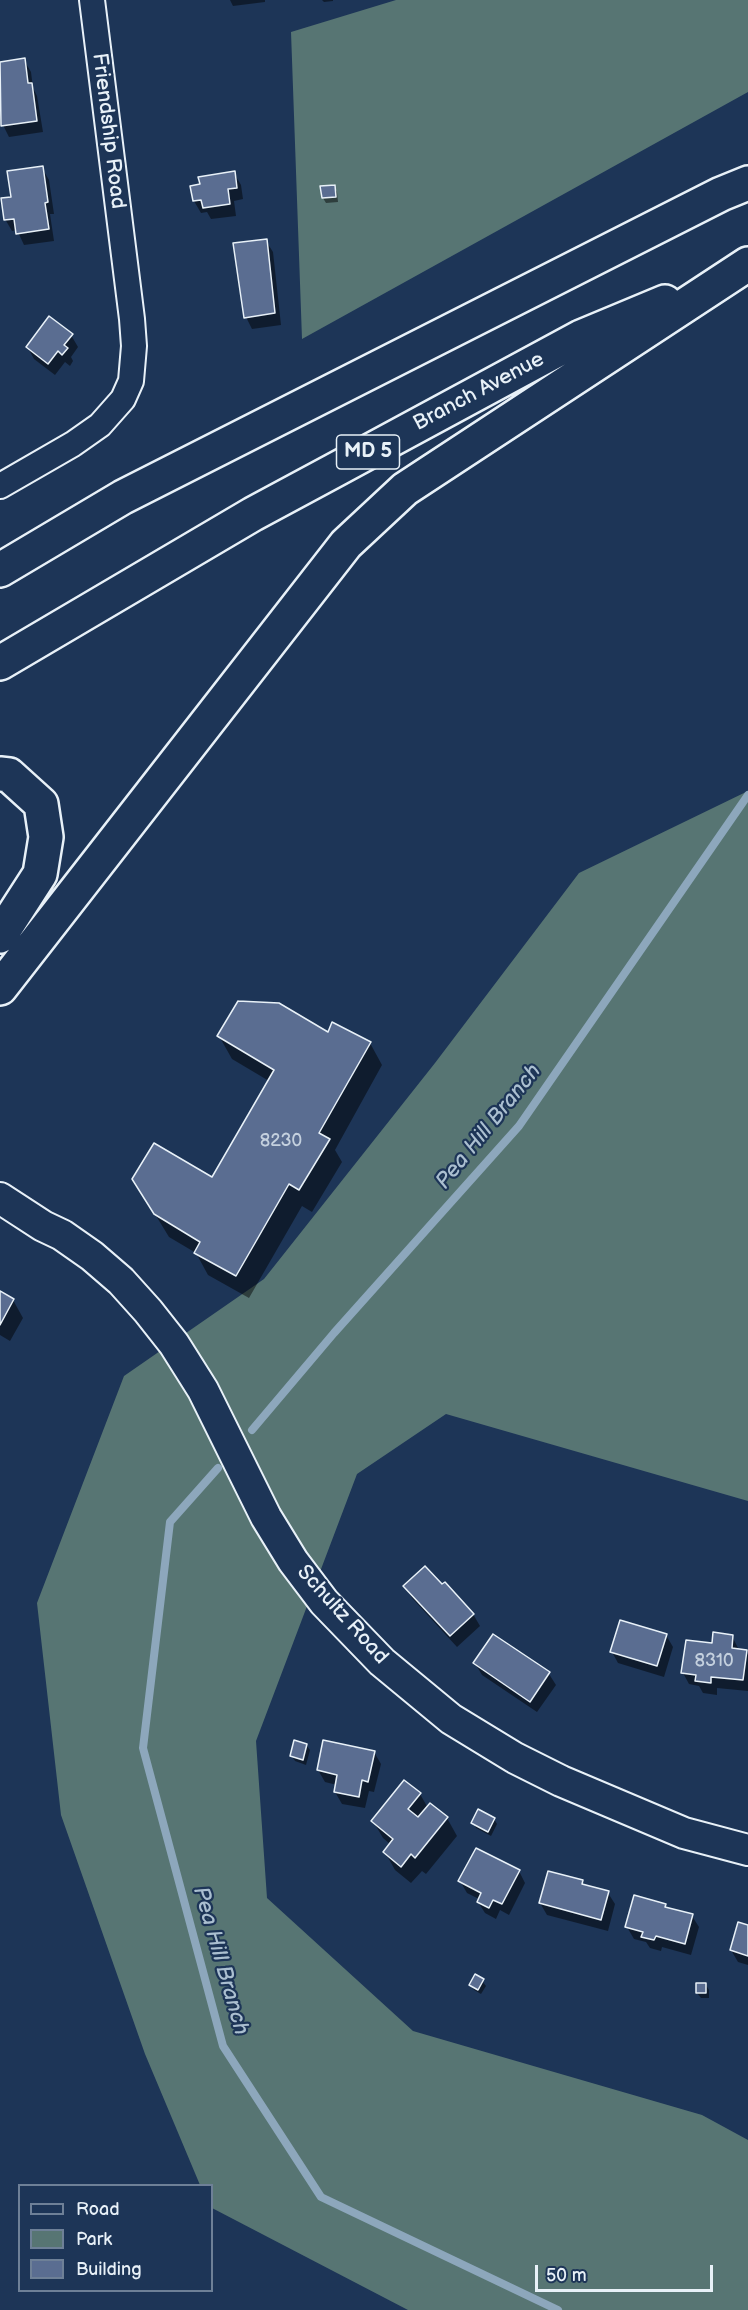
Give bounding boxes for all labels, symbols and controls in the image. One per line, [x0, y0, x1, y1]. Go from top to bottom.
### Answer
street label: Friendship Road [86, 52, 130, 210]
street label: Branch Avenue [409, 347, 549, 437]
road number: MD 5 [336, 435, 400, 469]
water label: Pea Hill Branch [431, 1059, 547, 1195]
house number: 8230 [260, 1130, 302, 1152]
street label: Schultz Road [291, 1560, 393, 1670]
house number: 8310 [694, 1650, 734, 1672]
water label: Pea Hill Branch [186, 1884, 254, 2038]
legend [18, 2184, 213, 2292]
text: Road [76, 2199, 120, 2220]
text: Park [76, 2229, 112, 2250]
scale bar [538, 2253, 716, 2291]
text: Building [76, 2259, 142, 2280]
text: 50 m [546, 2265, 587, 2286]

